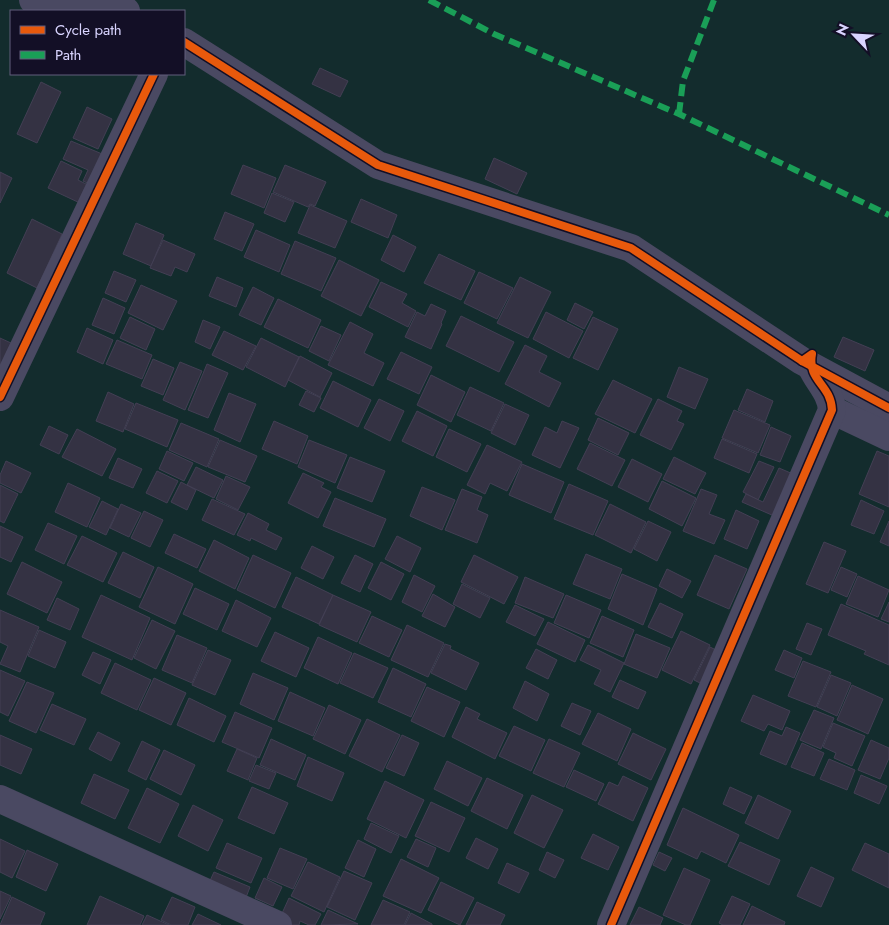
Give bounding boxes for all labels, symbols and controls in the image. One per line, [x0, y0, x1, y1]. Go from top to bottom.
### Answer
legend [10, 10, 185, 75]
north arrow [829, 10, 879, 60]
text: Cycle path [55, 19, 122, 41]
text: N [831, 20, 854, 39]
text: Path [55, 44, 81, 66]

